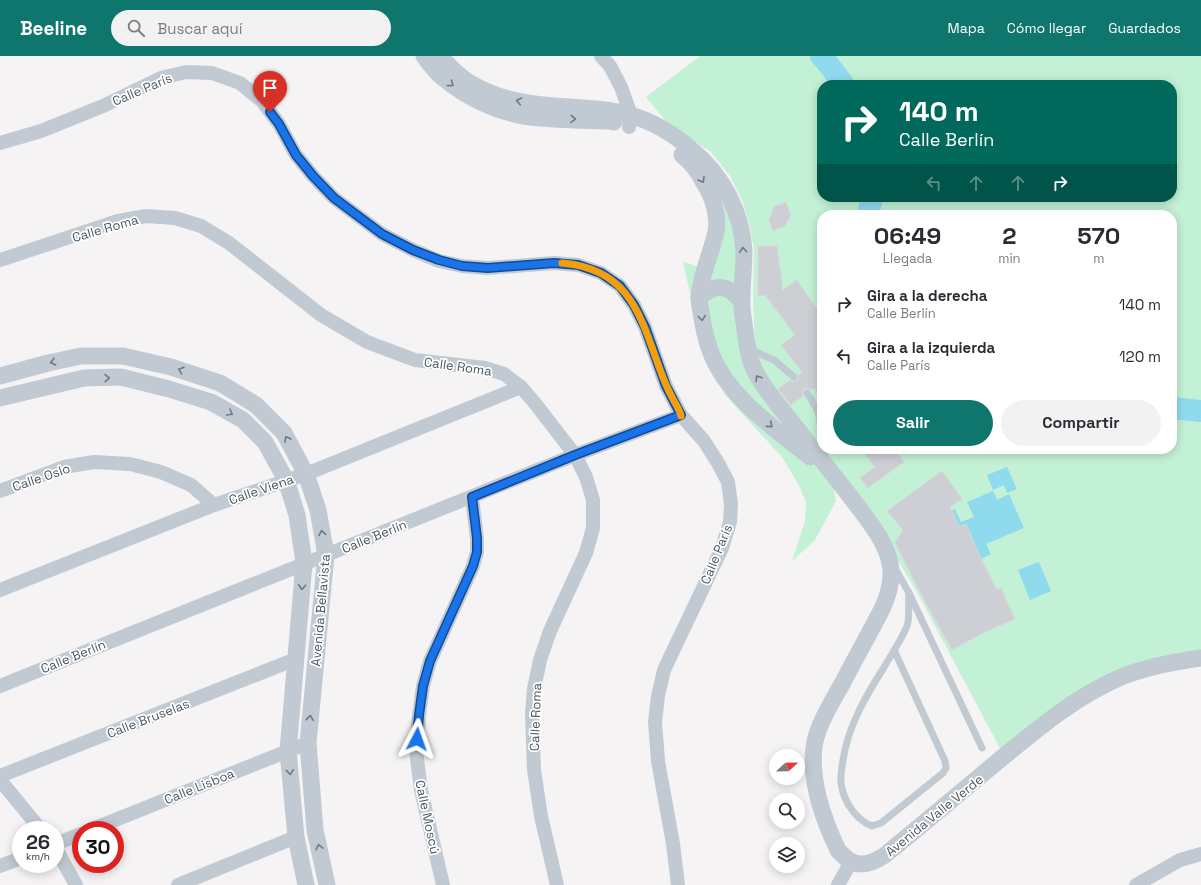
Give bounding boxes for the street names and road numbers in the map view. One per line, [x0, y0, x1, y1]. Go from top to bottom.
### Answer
street label: Calle París [110, 69, 175, 110]
street label: Calle Roma [70, 211, 141, 246]
street label: Calle Roma [423, 353, 493, 380]
street label: Calle Oslo [10, 460, 72, 495]
street label: Calle Viena [227, 470, 296, 508]
street label: Calle Berlín [339, 516, 409, 557]
street label: Calle París [697, 522, 736, 587]
street label: Avenida Bellavista [307, 553, 334, 667]
street label: Calle Berlín [38, 636, 108, 677]
street label: Calle Roma [526, 682, 545, 751]
street label: Calle Bruselas [105, 695, 192, 742]
street label: Calle Lisboa [162, 764, 237, 808]
street label: Avenida Valle Verde [882, 771, 987, 860]
street label: Calle Moscú [411, 779, 444, 856]

